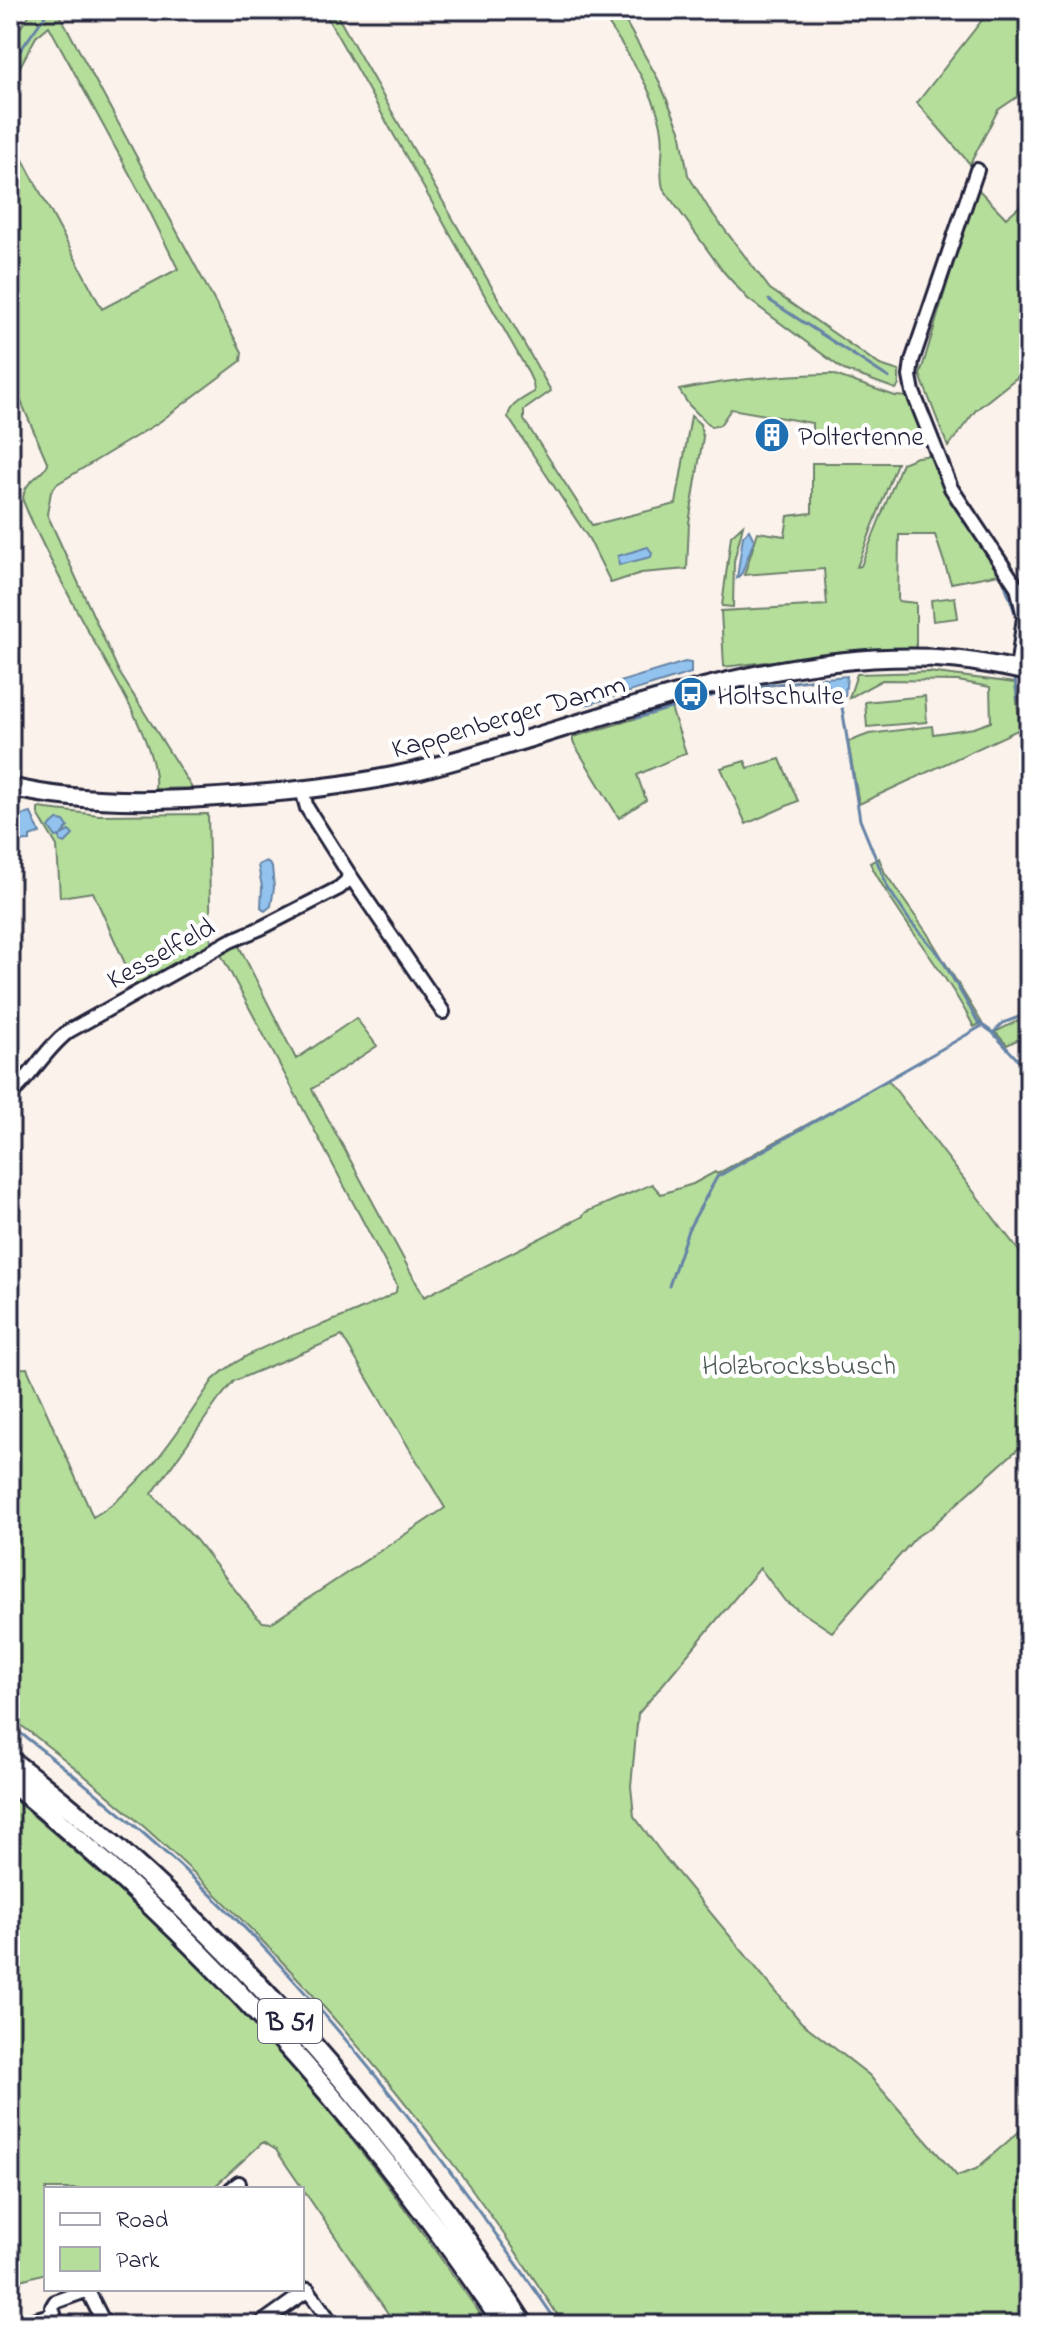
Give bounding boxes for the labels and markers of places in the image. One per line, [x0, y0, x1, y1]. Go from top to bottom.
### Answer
building icon: Poltertenne [753, 416, 791, 454]
place label: Poltertenne [798, 418, 924, 459]
bus stop icon: Holtschulte [672, 675, 710, 713]
place label: Holtschulte [717, 677, 844, 718]

